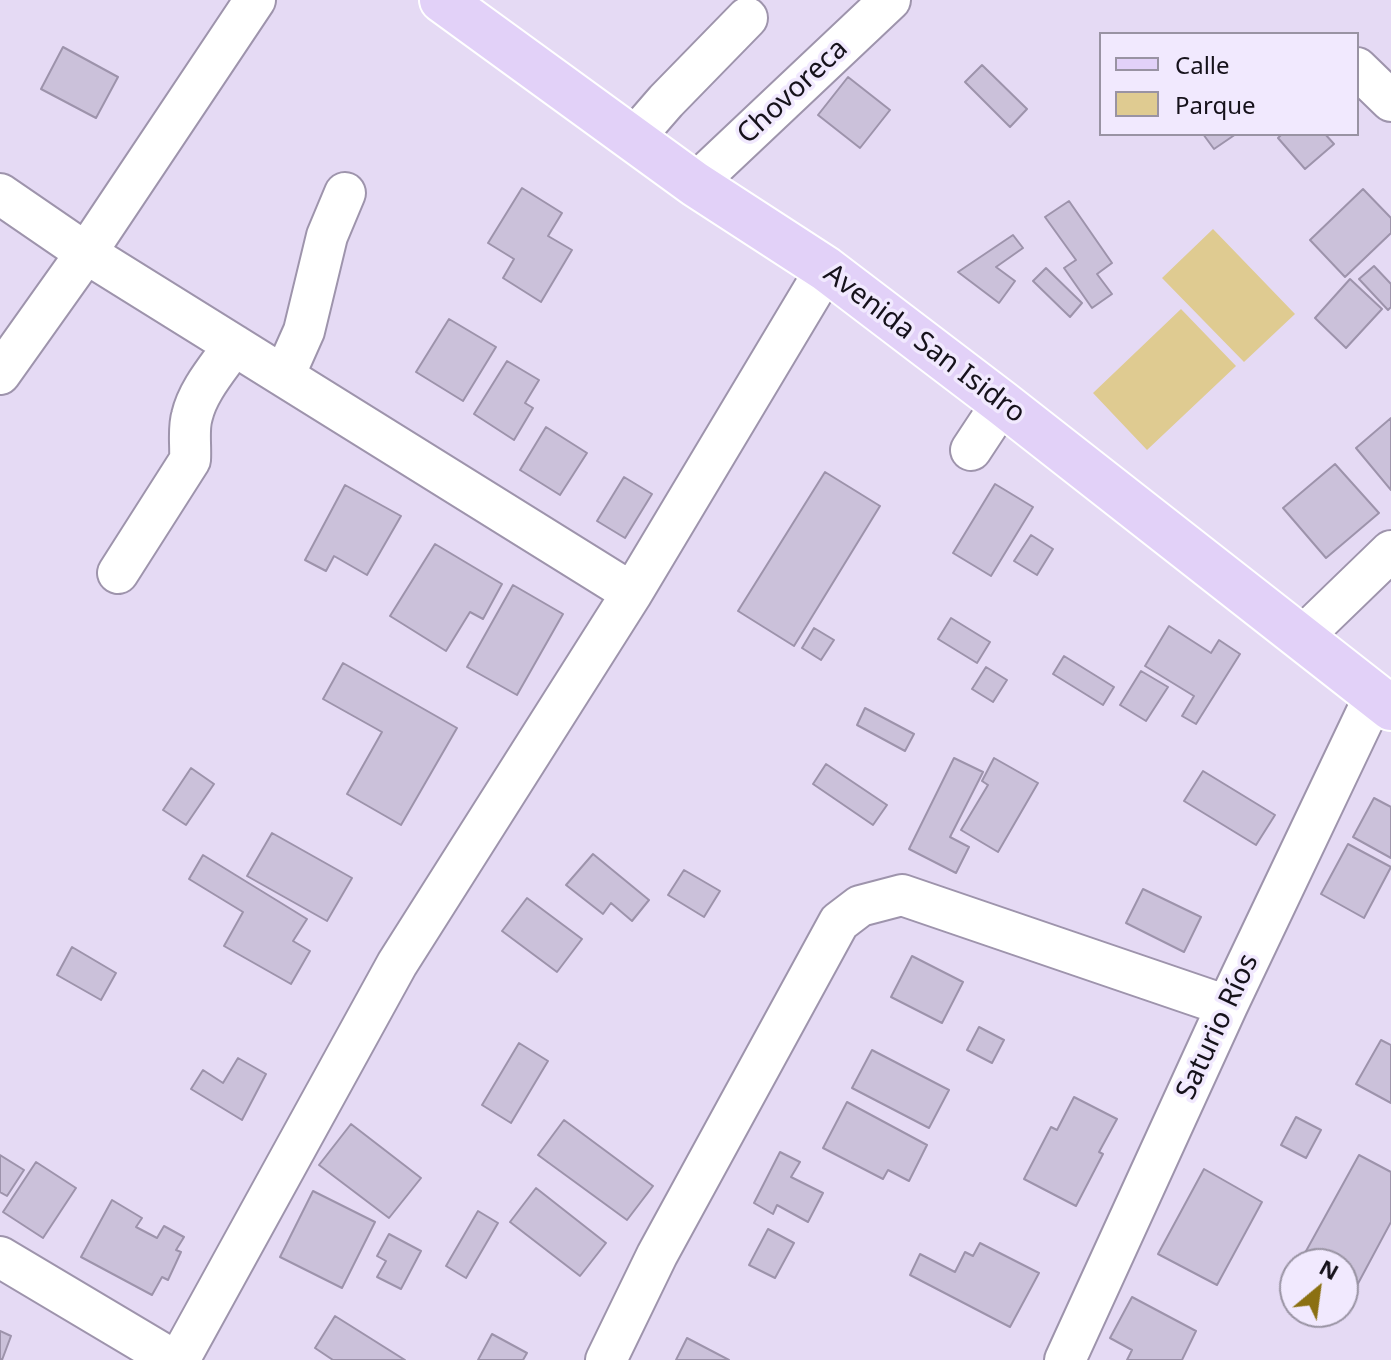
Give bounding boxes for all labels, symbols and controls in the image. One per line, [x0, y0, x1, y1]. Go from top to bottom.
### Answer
street label: Chovoreca [731, 32, 855, 152]
legend [1099, 32, 1359, 136]
text: Calle [1175, 48, 1230, 81]
text: Parque [1175, 88, 1256, 121]
street label: Avenida San Isidro [817, 257, 1031, 431]
street label: Saturio Ríos [1170, 949, 1266, 1105]
north arrow [1279, 1248, 1359, 1328]
text: N [1315, 1251, 1345, 1286]

